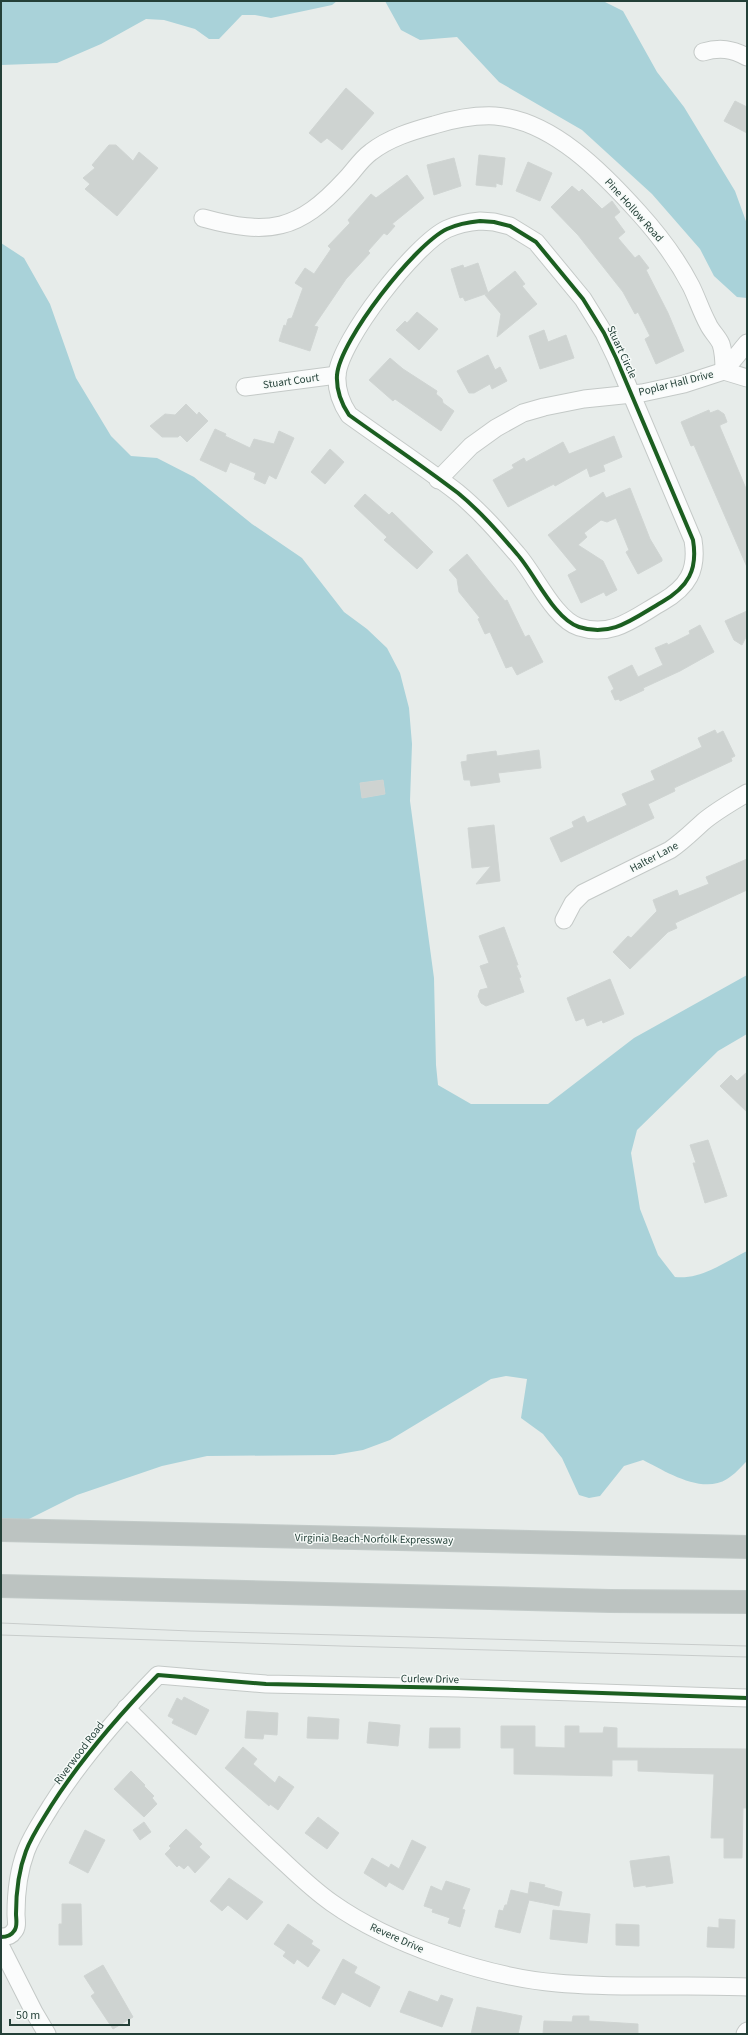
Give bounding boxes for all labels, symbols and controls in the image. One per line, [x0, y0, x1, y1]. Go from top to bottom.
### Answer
street label: Pine Hollow Road [601, 175, 667, 245]
street label: Stuart Circle [603, 323, 641, 381]
street label: Poplar Hall Drive [637, 366, 716, 400]
street label: Stuart Court [262, 370, 320, 392]
street label: Halter Lane [627, 838, 681, 876]
street label: Virginia Beach-Norfolk Expressway [295, 1530, 453, 1548]
street label: Curlew Drive [401, 1671, 460, 1687]
street label: Riverwood Road [50, 1718, 108, 1788]
street label: Revere Drive [368, 1919, 427, 1957]
scale bar [10, 2001, 129, 2027]
text: 50 m [16, 2007, 40, 2024]

